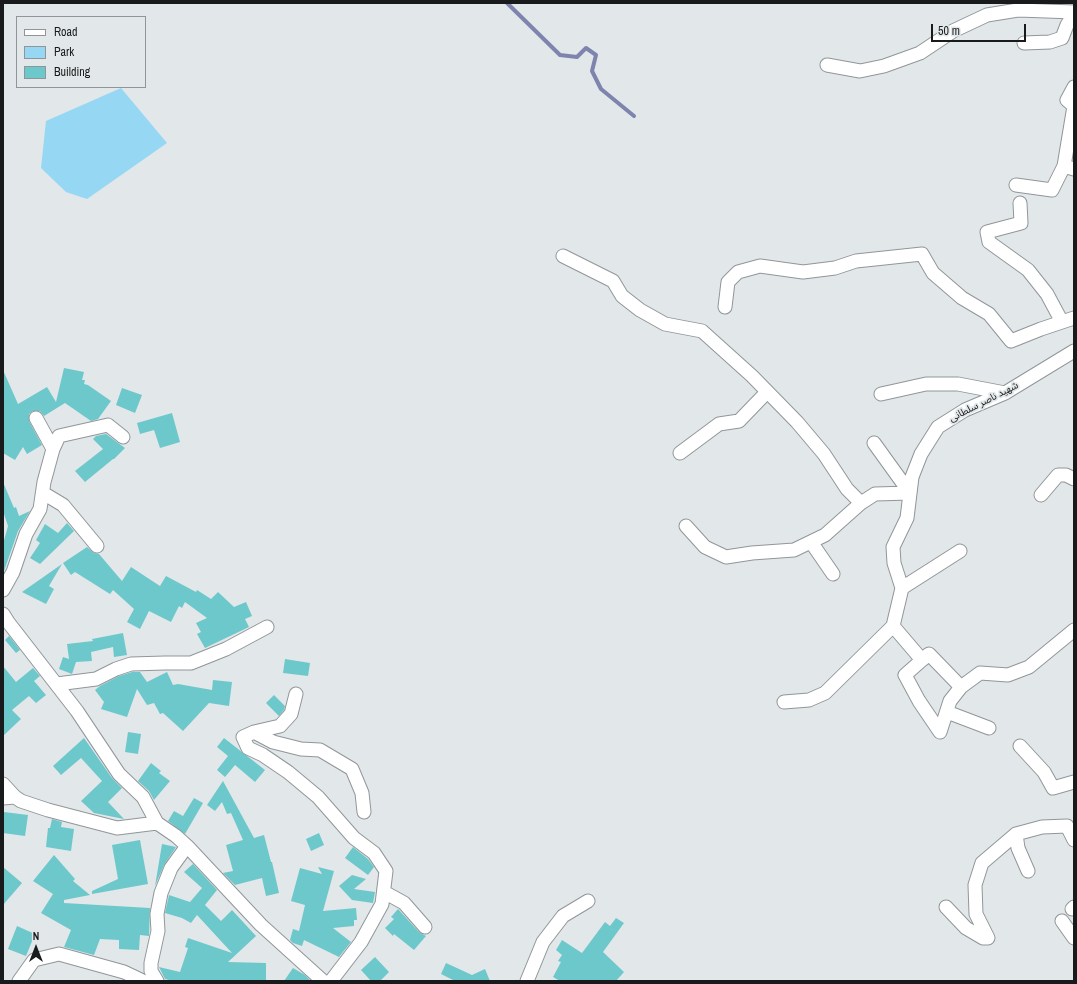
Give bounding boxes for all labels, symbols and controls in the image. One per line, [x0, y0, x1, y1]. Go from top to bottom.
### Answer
legend [16, 16, 146, 88]
scale bar [933, 16, 1028, 42]
text: 50 m [938, 23, 960, 39]
text: Road [54, 24, 78, 40]
text: Park [54, 44, 74, 60]
text: Building [54, 64, 90, 80]
street label: شهید ناصر سلطانی [947, 379, 1021, 425]
north arrow [16, 928, 56, 968]
text: N [33, 929, 39, 943]

